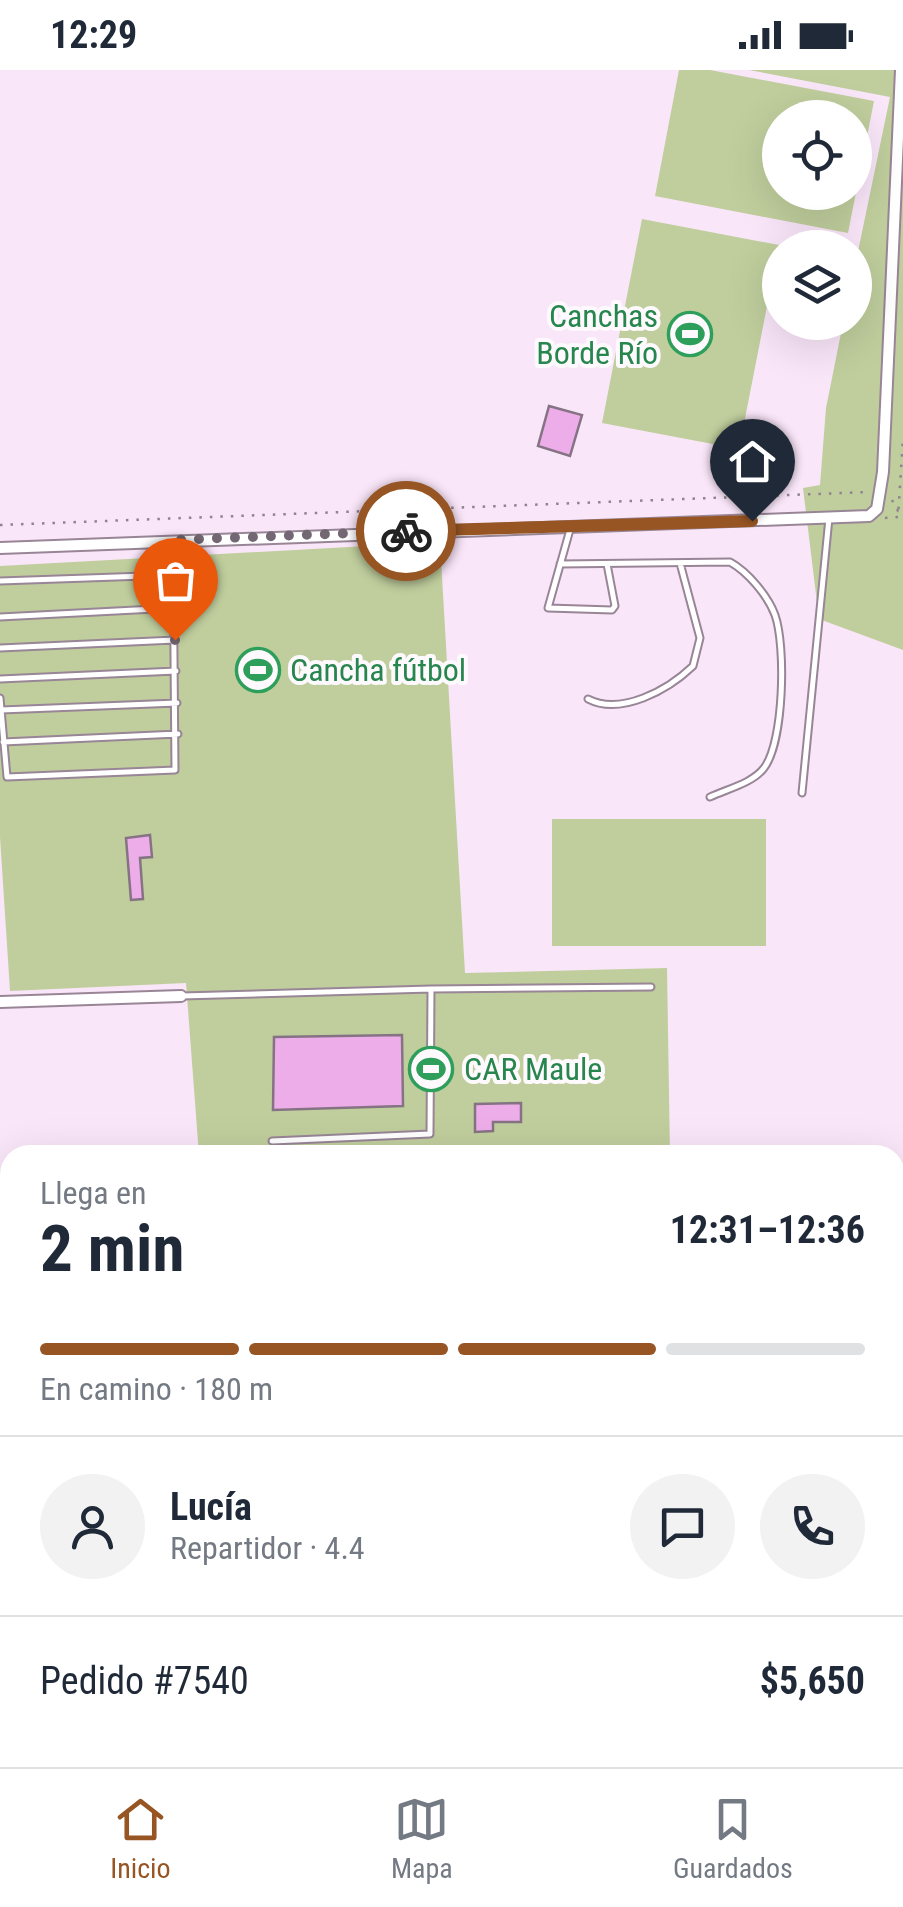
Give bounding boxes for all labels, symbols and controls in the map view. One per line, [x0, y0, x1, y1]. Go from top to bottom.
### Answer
text: 12:29 [50, 13, 137, 57]
map controls [762, 100, 872, 340]
button: locate [762, 100, 872, 210]
button: layers [762, 230, 872, 340]
place label: Canchas Borde Río [536, 297, 658, 372]
sports icon: Canchas Borde Río [667, 311, 713, 357]
pin [710, 419, 795, 522]
icon: home [725, 434, 780, 489]
courier [356, 481, 456, 581]
icon: bike [379, 504, 434, 559]
pin [133, 538, 218, 641]
icon: bag [148, 553, 203, 608]
sports icon: Cancha fútbol [235, 647, 281, 693]
place label: Cancha fútbol [290, 651, 466, 689]
sports icon: CAR Maule [408, 1046, 454, 1092]
place label: CAR Maule [464, 1050, 602, 1088]
text: Llega en [40, 1174, 147, 1212]
text: 12:31–12:36 [670, 1208, 865, 1252]
text: 2 min [40, 1211, 184, 1287]
text: En camino · 180 m [40, 1370, 273, 1408]
button: person [40, 1474, 145, 1579]
button: chat [630, 1474, 735, 1579]
button: phone [760, 1474, 865, 1579]
text: Lucía [170, 1485, 252, 1529]
text: Repartidor · 4.4 [170, 1529, 365, 1567]
text: Pedido #7540 [40, 1659, 249, 1703]
text: $5,650 [760, 1659, 865, 1703]
tab: Inicio [110, 1792, 171, 1885]
tab: Mapa [391, 1792, 453, 1885]
tab: Guardados [673, 1792, 793, 1885]

